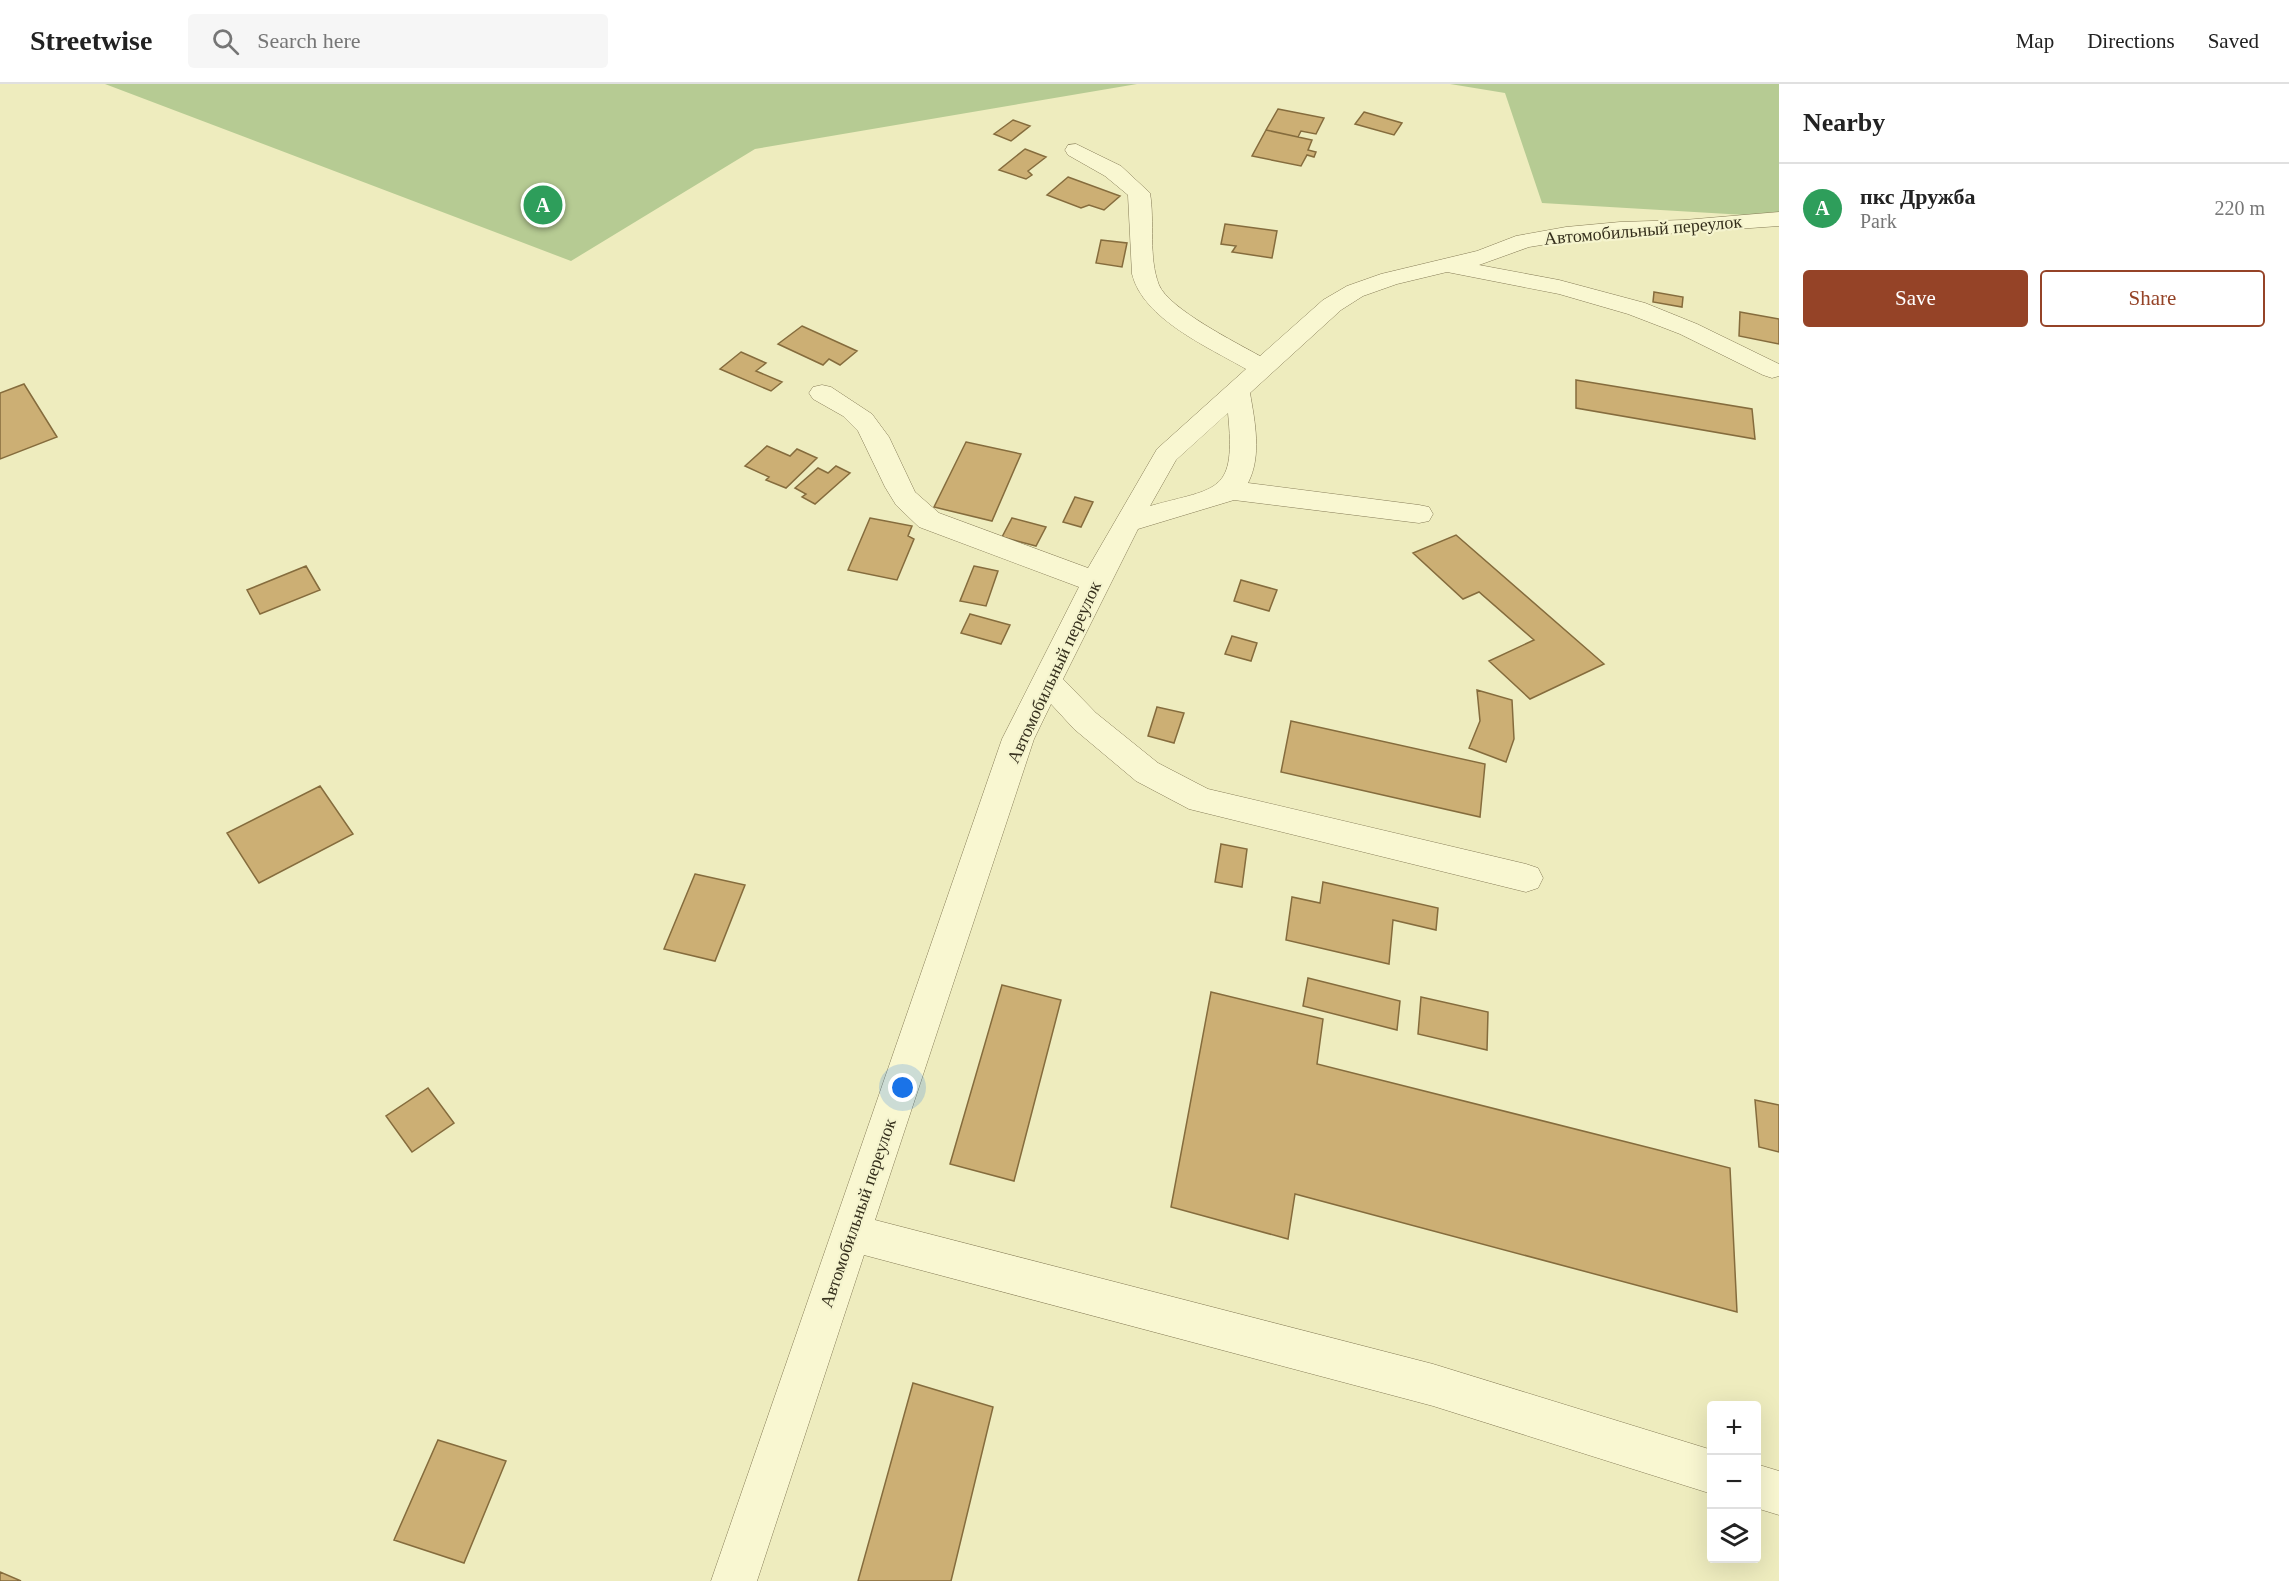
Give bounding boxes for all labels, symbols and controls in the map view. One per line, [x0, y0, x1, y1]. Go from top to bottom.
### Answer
search box [188, 14, 608, 68]
text: Streetwise [30, 25, 152, 56]
icon: search [209, 25, 242, 58]
text: Search here [257, 28, 361, 53]
text: Map [2016, 29, 2054, 53]
text: Directions [2087, 29, 2175, 53]
text: Saved [2208, 29, 2259, 53]
text: Nearby [1803, 108, 1885, 137]
pin: A [524, 182, 562, 228]
text: пкс Дружба [1860, 184, 1976, 209]
text: A [1815, 197, 1830, 219]
text: 220 m [2214, 197, 2265, 219]
text: Park [1860, 210, 1897, 232]
street label: Автомобильный переулок [1543, 211, 1743, 249]
button: Save [1803, 270, 2028, 327]
button: Share [2040, 270, 2265, 327]
street label: Автомобильный переулок [1003, 578, 1105, 766]
your location [888, 1073, 917, 1102]
street label: Автомобильный переулок [816, 1116, 900, 1310]
map controls [1707, 1401, 1761, 1563]
button: + [1707, 1401, 1761, 1455]
button: − [1707, 1455, 1761, 1509]
button: layers [1707, 1509, 1761, 1563]

